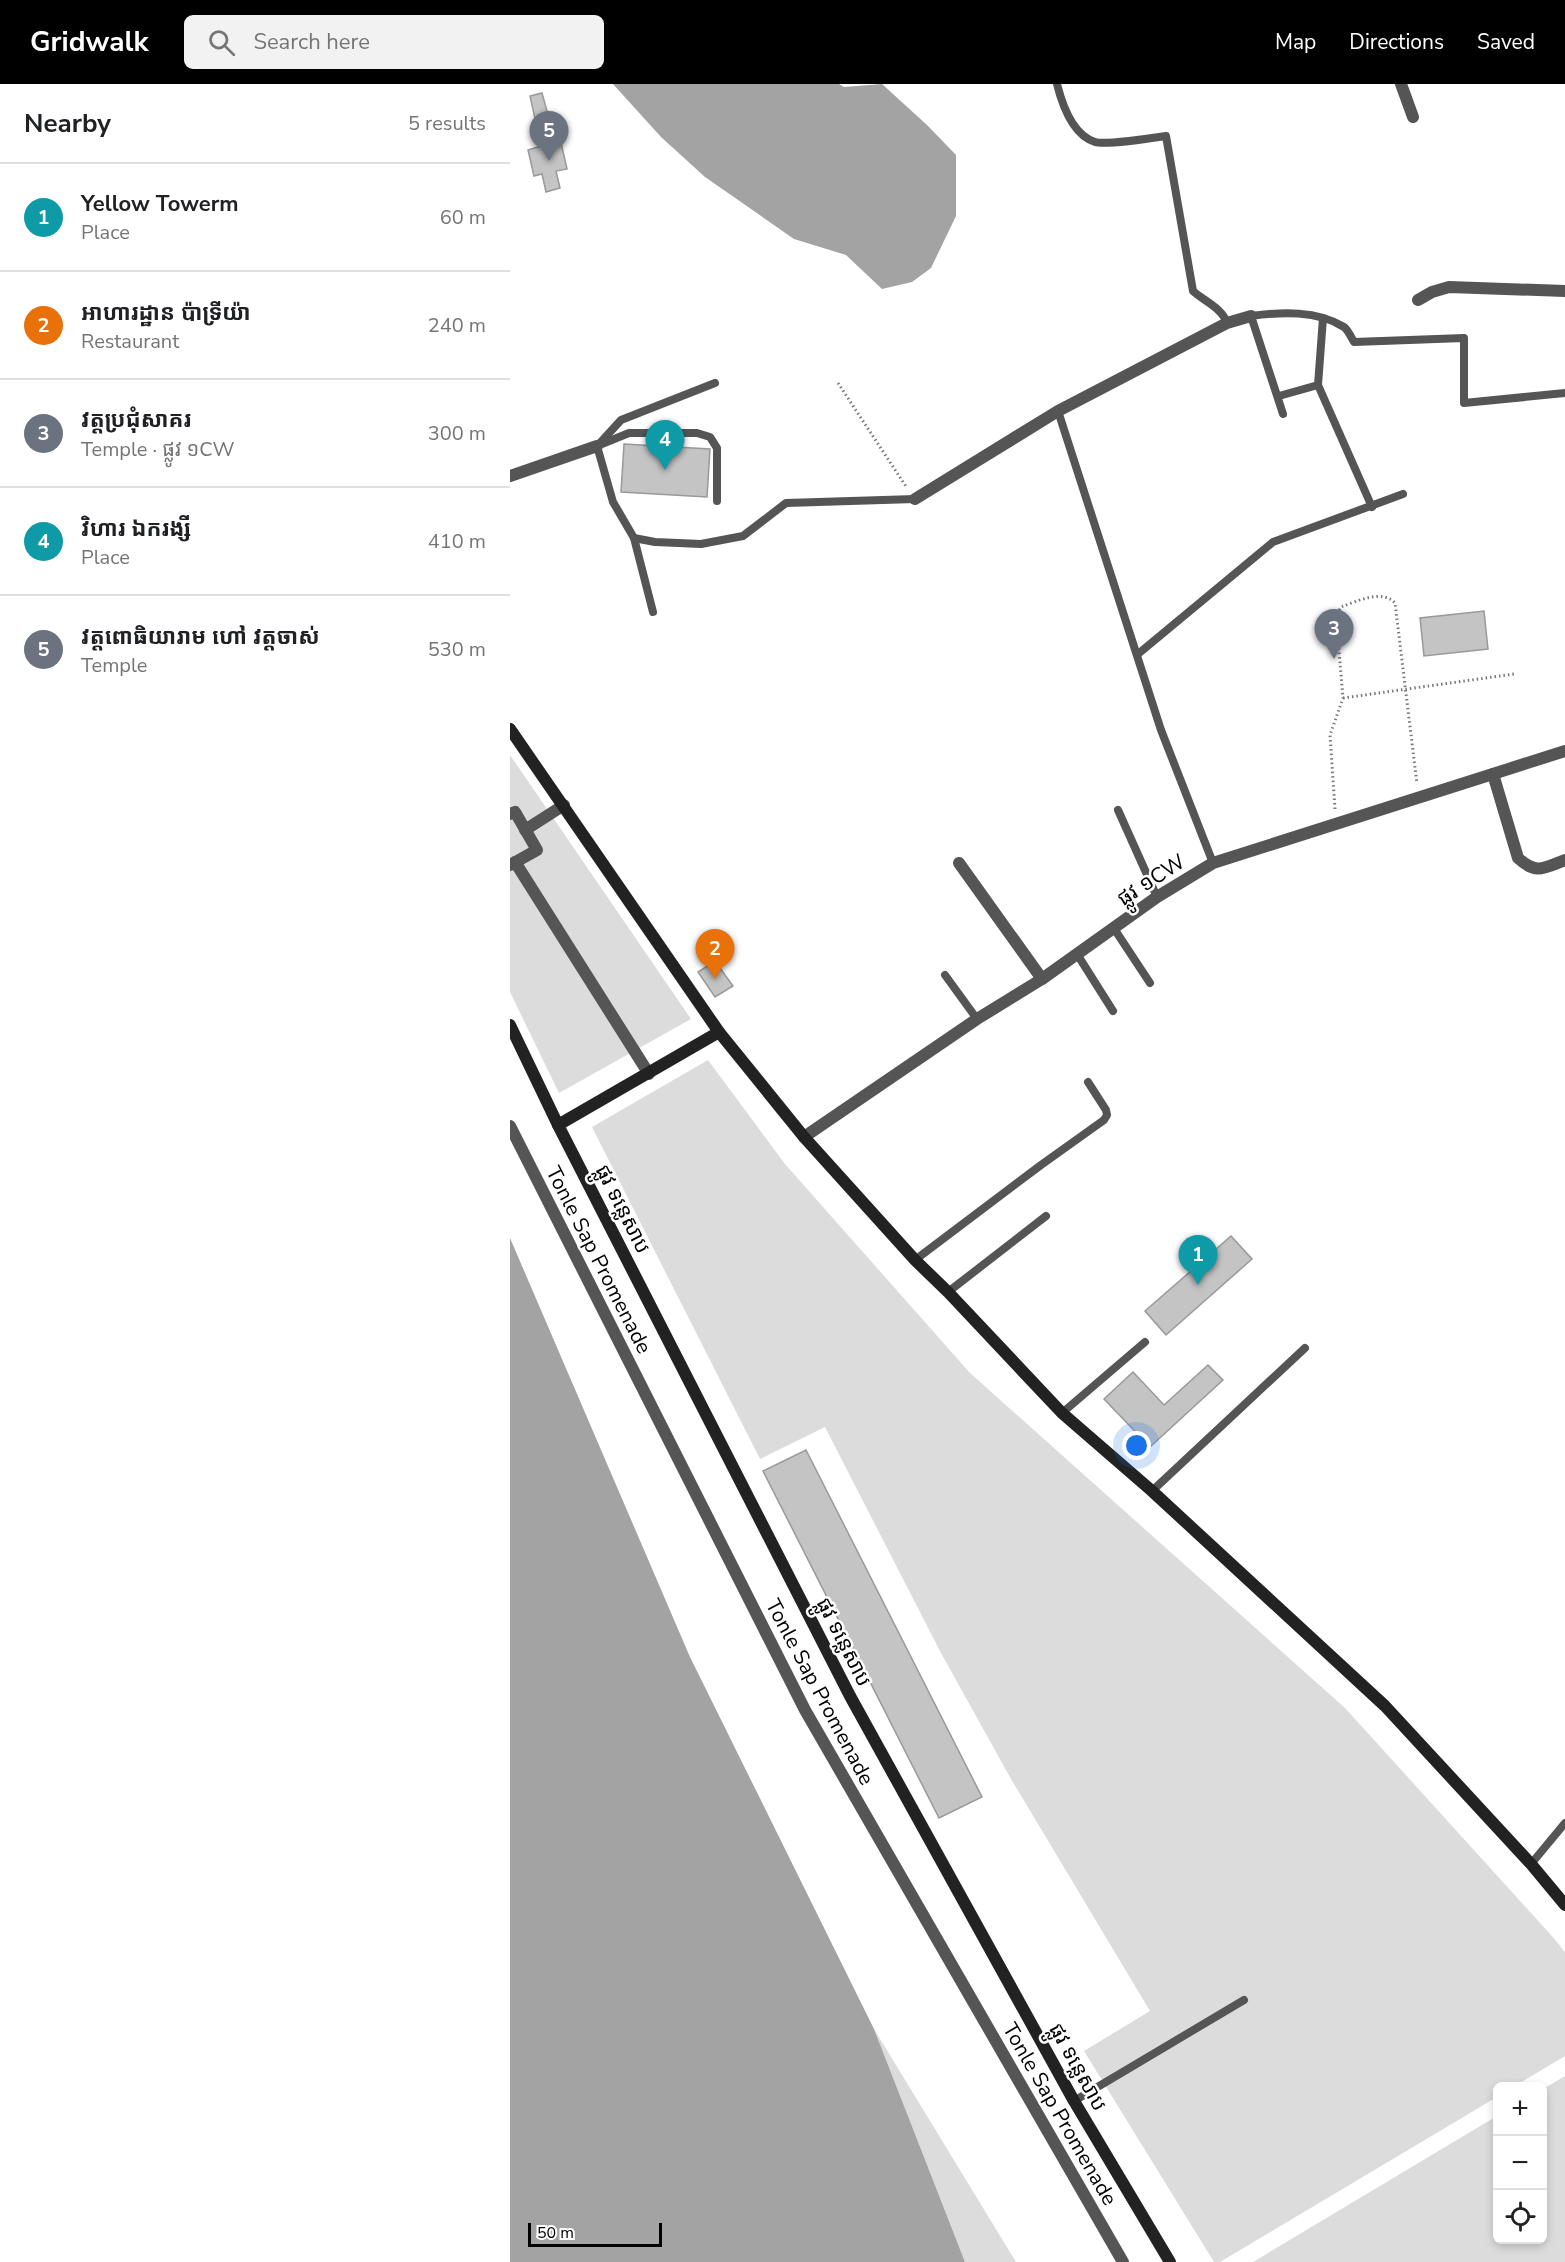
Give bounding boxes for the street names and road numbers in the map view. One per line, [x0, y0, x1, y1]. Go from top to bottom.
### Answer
street label: ផ្លូវ ១CW [1112, 848, 1193, 917]
street label: ផ្លូវ ទន្លេសាប [584, 1160, 657, 1261]
street label: Tonle Sap Promenade [540, 1162, 658, 1358]
street label: ផ្លូវ ទន្លេសាប [805, 1593, 878, 1694]
street label: Tonle Sap Promenade [759, 1594, 881, 1790]
street label: Tonle Sap Promenade [996, 2017, 1124, 2211]
street label: ផ្លូវ ទន្លេសាប [1038, 2018, 1114, 2118]

